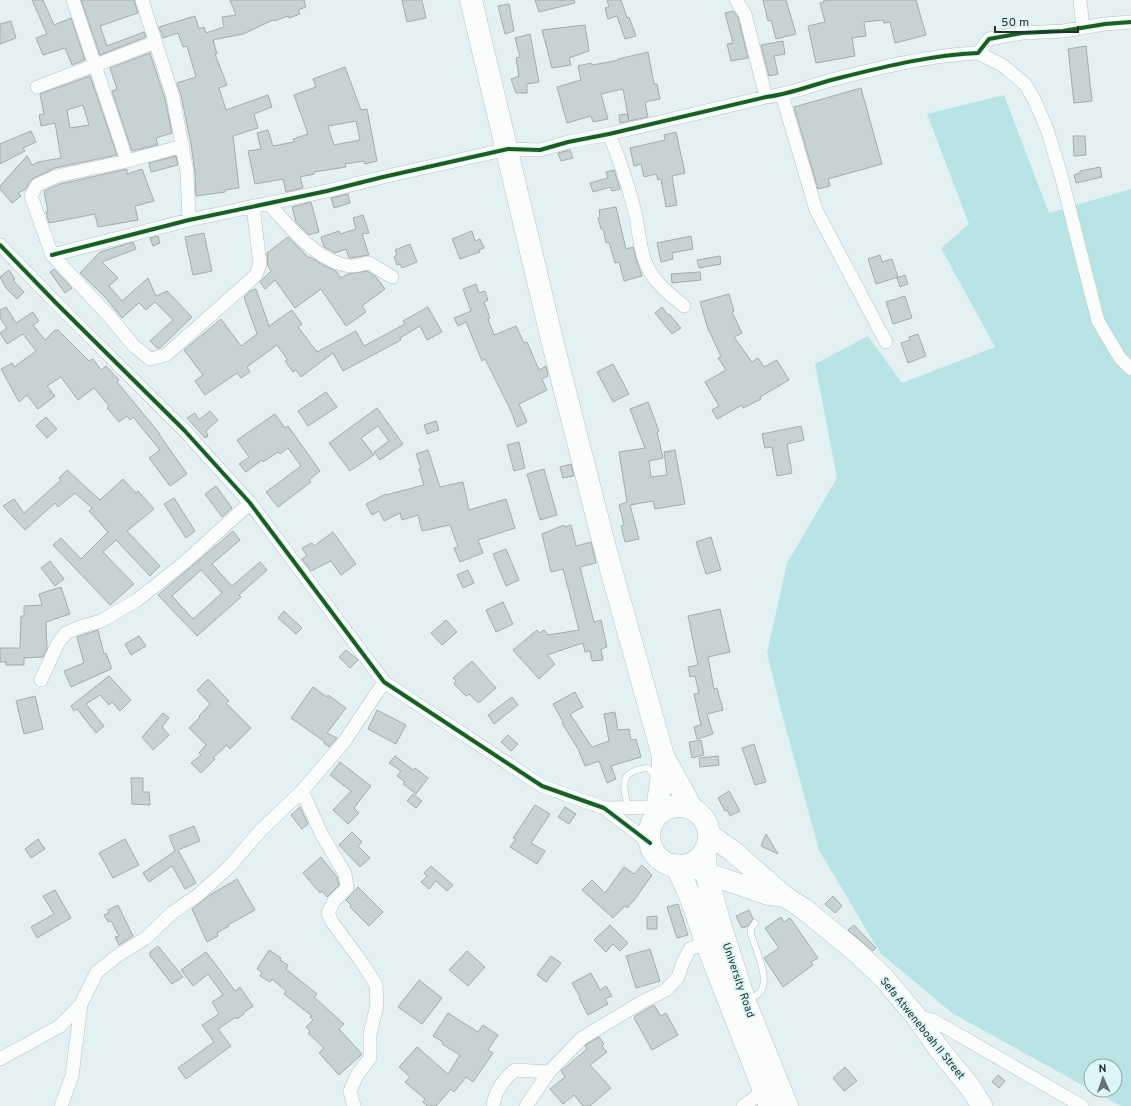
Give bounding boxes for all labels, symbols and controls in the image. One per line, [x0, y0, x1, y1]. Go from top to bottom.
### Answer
scale bar [995, 8, 1078, 34]
text: 50 m [1001, 15, 1029, 31]
street label: University Road [719, 941, 757, 1020]
street label: Sefa Atweneboah II Street [877, 975, 968, 1082]
north arrow [1083, 1058, 1123, 1098]
text: N [1098, 1062, 1107, 1076]

